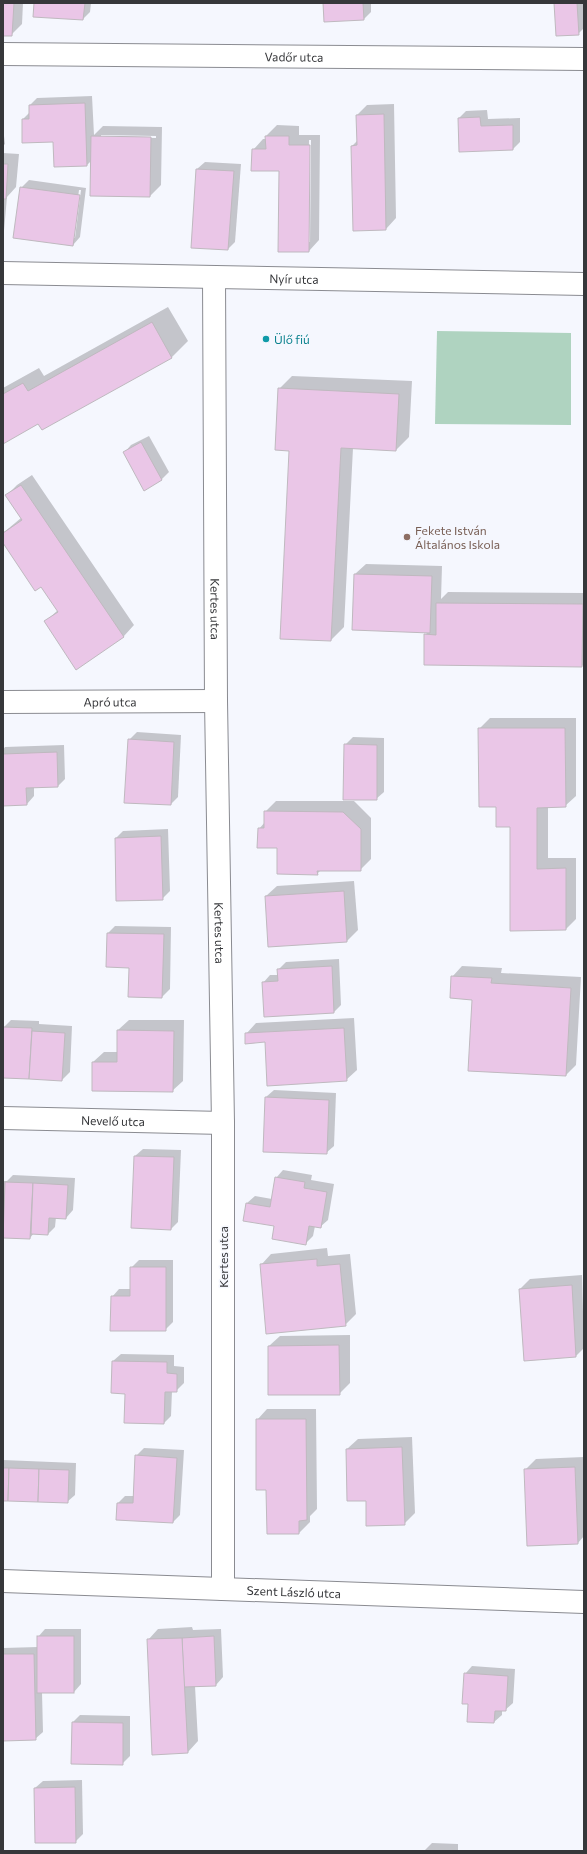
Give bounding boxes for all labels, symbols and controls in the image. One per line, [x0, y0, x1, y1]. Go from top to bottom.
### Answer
street label: Vadőr utca [264, 49, 323, 64]
street label: Nyír utca [269, 271, 319, 286]
place label: Ülő fiú [274, 332, 310, 346]
marker: Ülő fiú [261, 334, 271, 344]
place label: Fekete István Általános Iskola [415, 523, 500, 551]
marker: Fekete István Általános Iskola [402, 532, 412, 542]
street label: Kertes utca [208, 578, 223, 640]
street label: Apró utca [83, 694, 137, 709]
street label: Kertes utca [212, 902, 227, 964]
street label: Nevelő utca [81, 1113, 145, 1128]
street label: Kertes utca [216, 1226, 230, 1288]
street label: Szent László utca [246, 1583, 341, 1600]

